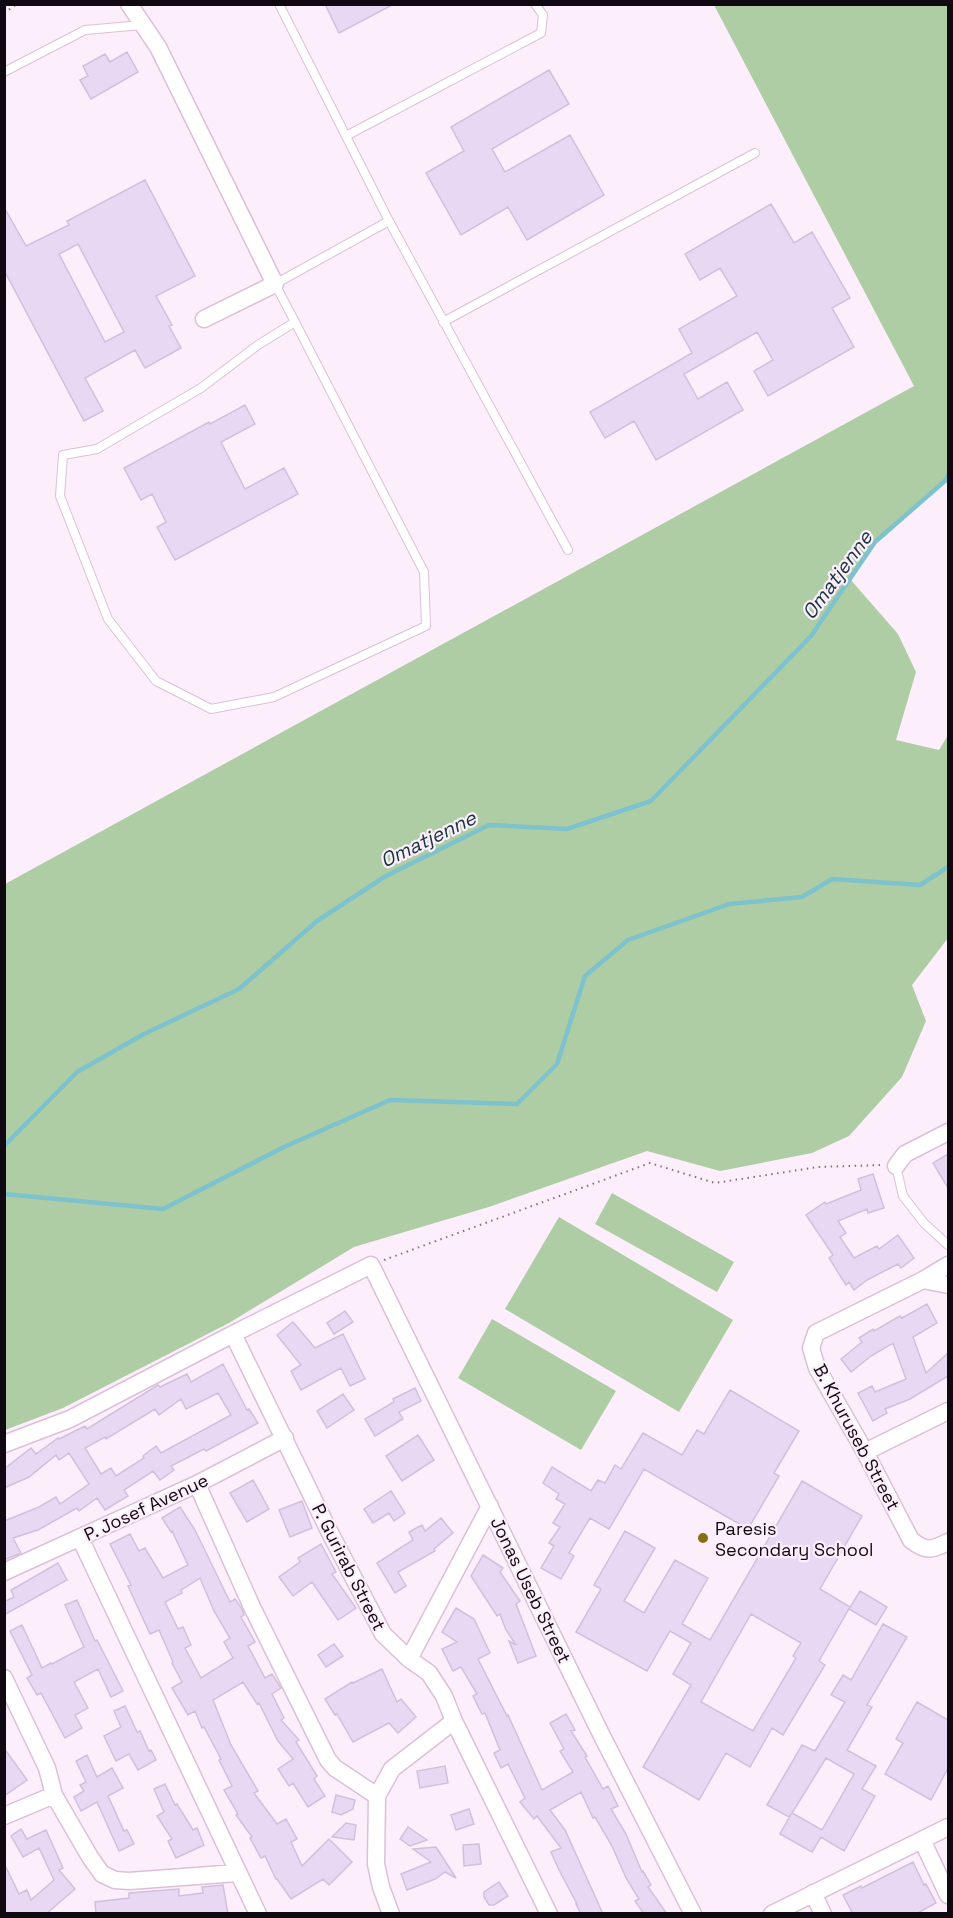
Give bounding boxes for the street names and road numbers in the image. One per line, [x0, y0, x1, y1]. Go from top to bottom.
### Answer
street label: B. Khuruseb Street [809, 1360, 905, 1514]
street label: P. Josef Avenue [80, 1468, 212, 1546]
street label: P. Gurirab Street [307, 1500, 391, 1634]
street label: Jonas Useb Street [486, 1513, 576, 1667]

